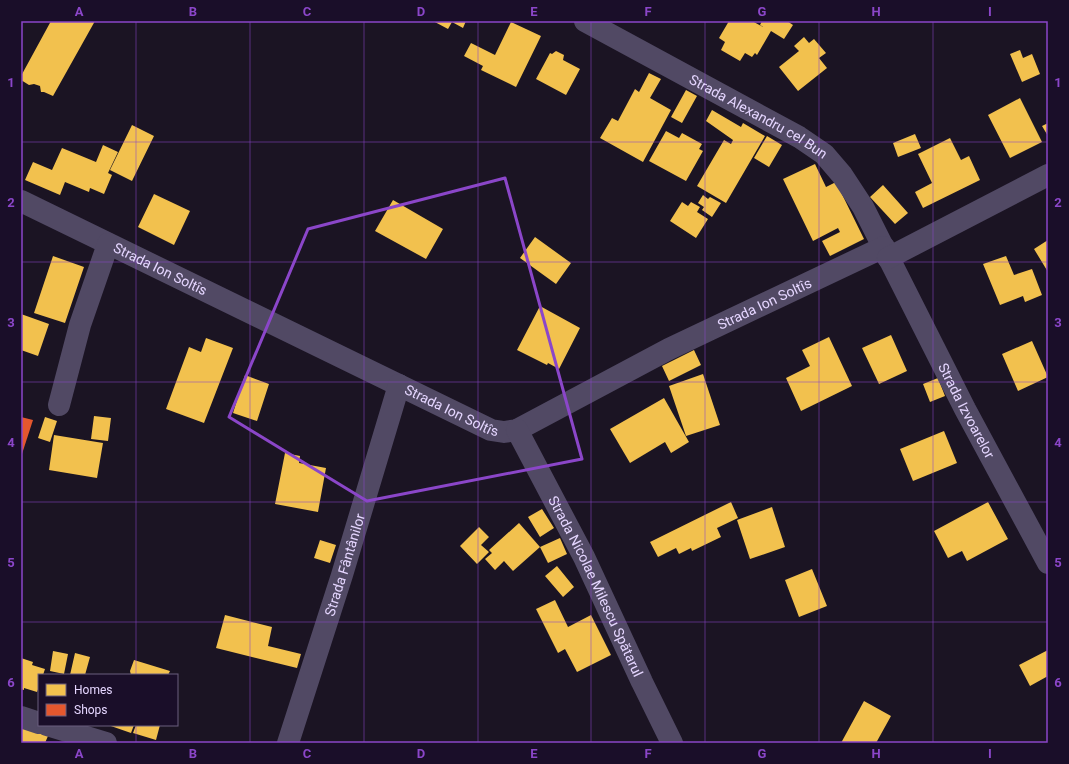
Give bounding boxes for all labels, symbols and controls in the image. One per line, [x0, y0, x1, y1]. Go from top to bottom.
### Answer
text: A [75, 4, 84, 19]
text: B [189, 4, 197, 19]
text: C [303, 4, 312, 19]
text: D [417, 4, 425, 19]
text: E [530, 4, 538, 19]
text: F [644, 4, 652, 19]
text: G [758, 4, 767, 19]
text: H [871, 4, 881, 19]
text: I [988, 4, 992, 19]
street label: Strada Alexandru cel Bun [687, 71, 830, 162]
text: 1 [7, 75, 15, 90]
text: 1 [1054, 75, 1062, 90]
text: 2 [7, 195, 15, 210]
text: 2 [1054, 195, 1062, 210]
street label: Strada Ion Soltîs [111, 239, 210, 298]
street label: Strada Ion Soltîs [715, 275, 814, 333]
text: 3 [7, 315, 15, 330]
text: 3 [1054, 315, 1062, 330]
street label: Strada Izvoarelor [935, 360, 998, 461]
street label: Strada Ion Soltîs [402, 381, 499, 439]
text: 4 [7, 435, 15, 450]
text: 4 [1054, 435, 1062, 450]
street label: Strada Nicolae Milescu Spătarul [545, 493, 646, 679]
street label: Strada Fântânilor [321, 511, 368, 618]
text: 5 [7, 555, 15, 570]
text: 5 [1054, 555, 1062, 570]
legend [38, 674, 178, 726]
text: 6 [7, 675, 15, 690]
text: 6 [1054, 675, 1062, 690]
text: Homes [74, 683, 112, 697]
text: Shops [74, 703, 108, 717]
text: A [75, 746, 84, 761]
text: B [189, 746, 197, 761]
text: C [303, 746, 312, 761]
text: D [417, 746, 425, 761]
text: E [530, 746, 538, 761]
text: F [644, 746, 652, 761]
text: G [758, 746, 767, 761]
text: H [871, 746, 881, 761]
text: I [988, 746, 992, 761]

